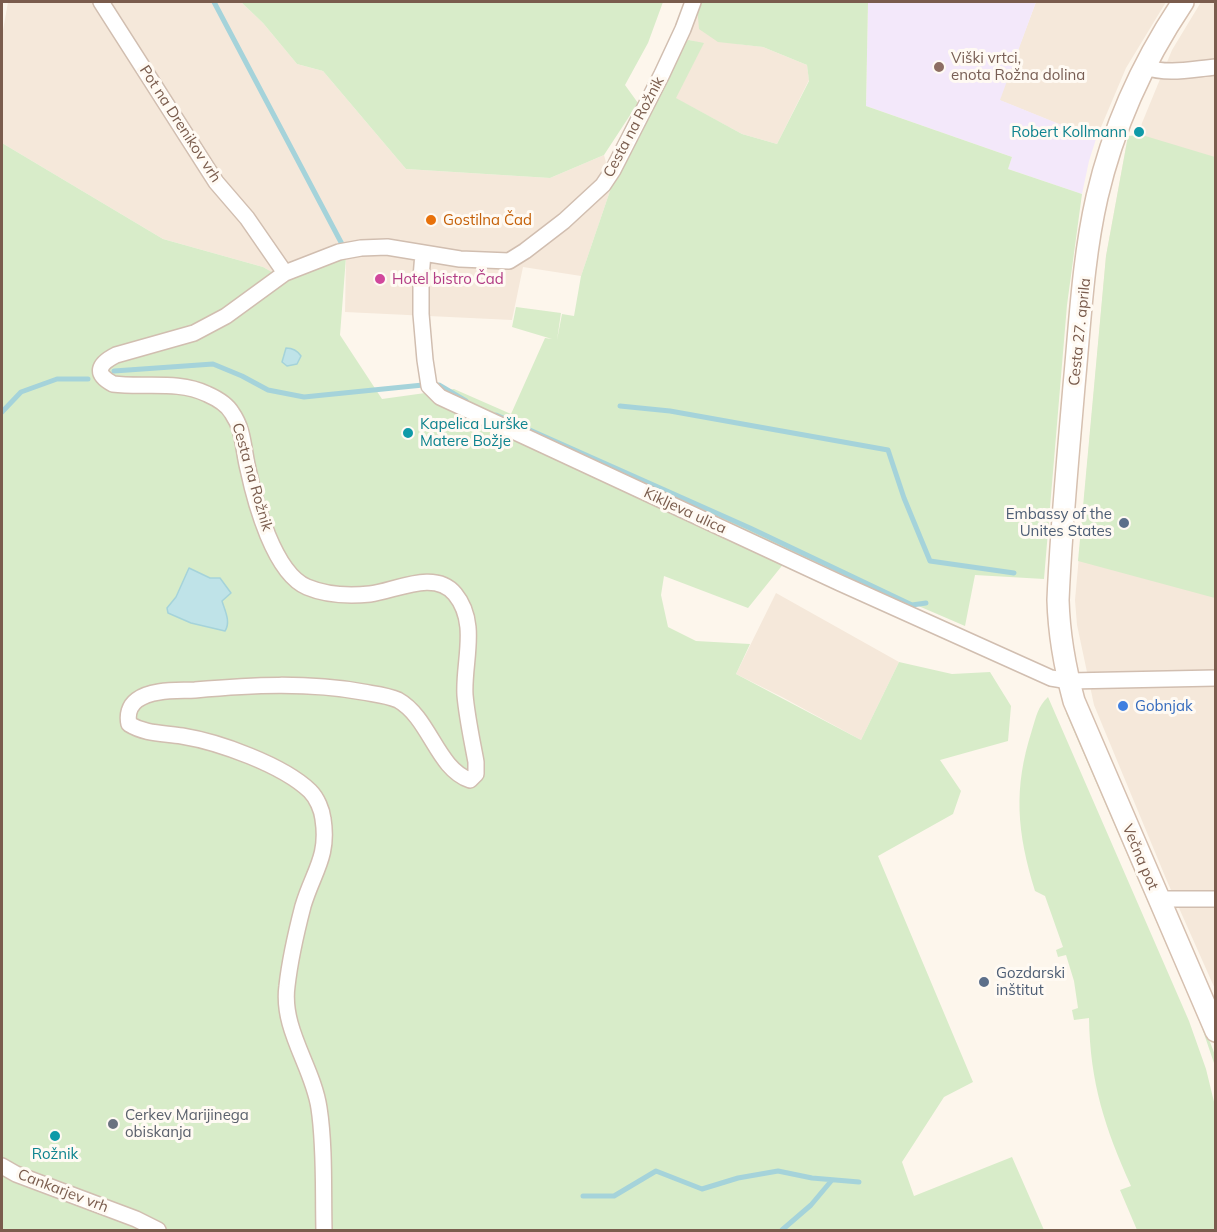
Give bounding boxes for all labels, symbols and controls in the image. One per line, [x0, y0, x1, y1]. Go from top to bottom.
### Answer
place label: Viški vrtci, enota Rožna dolina [951, 49, 1085, 84]
marker: Viški vrtci, enota Rožna dolina [932, 60, 946, 74]
street label: Pot na Drenikov vrh [135, 62, 225, 186]
street label: Cesta na Rožnik [600, 73, 668, 181]
place label: Robert Kollmann [1011, 123, 1127, 141]
marker: Robert Kollmann [1132, 125, 1146, 139]
place label: Gostilna Čad [443, 211, 532, 229]
marker: Gostilna Čad [424, 213, 438, 227]
place label: Hotel bistro Čad [392, 270, 504, 288]
marker: Hotel bistro Čad [373, 272, 387, 286]
street label: Cesta 27. aprila [1065, 277, 1095, 387]
place label: Kapelica Lurške Matere Božje [420, 415, 528, 450]
street label: Cesta na Rožnik [228, 421, 276, 533]
marker: Kapelica Lurške Matere Božje [401, 426, 415, 440]
street label: Kikljeva ulica [641, 484, 729, 538]
place label: Embassy of the Unites States [1006, 505, 1112, 540]
marker: Embassy of the Unites States [1117, 516, 1131, 530]
place label: Gobnjak [1135, 697, 1193, 715]
marker: Gobnjak [1116, 699, 1130, 713]
street label: Večna pot [1118, 821, 1162, 893]
place label: Gozdarski inštitut [996, 964, 1065, 999]
marker: Gozdarski inštitut [977, 975, 991, 989]
place label: Cerkev Marijinega obiskanja [125, 1106, 249, 1141]
marker: Cerkev Marijinega obiskanja [106, 1117, 120, 1131]
marker: Rožnik [48, 1129, 62, 1143]
place label: Rožnik [32, 1145, 78, 1163]
street label: Cankarjev vrh [15, 1165, 111, 1217]

